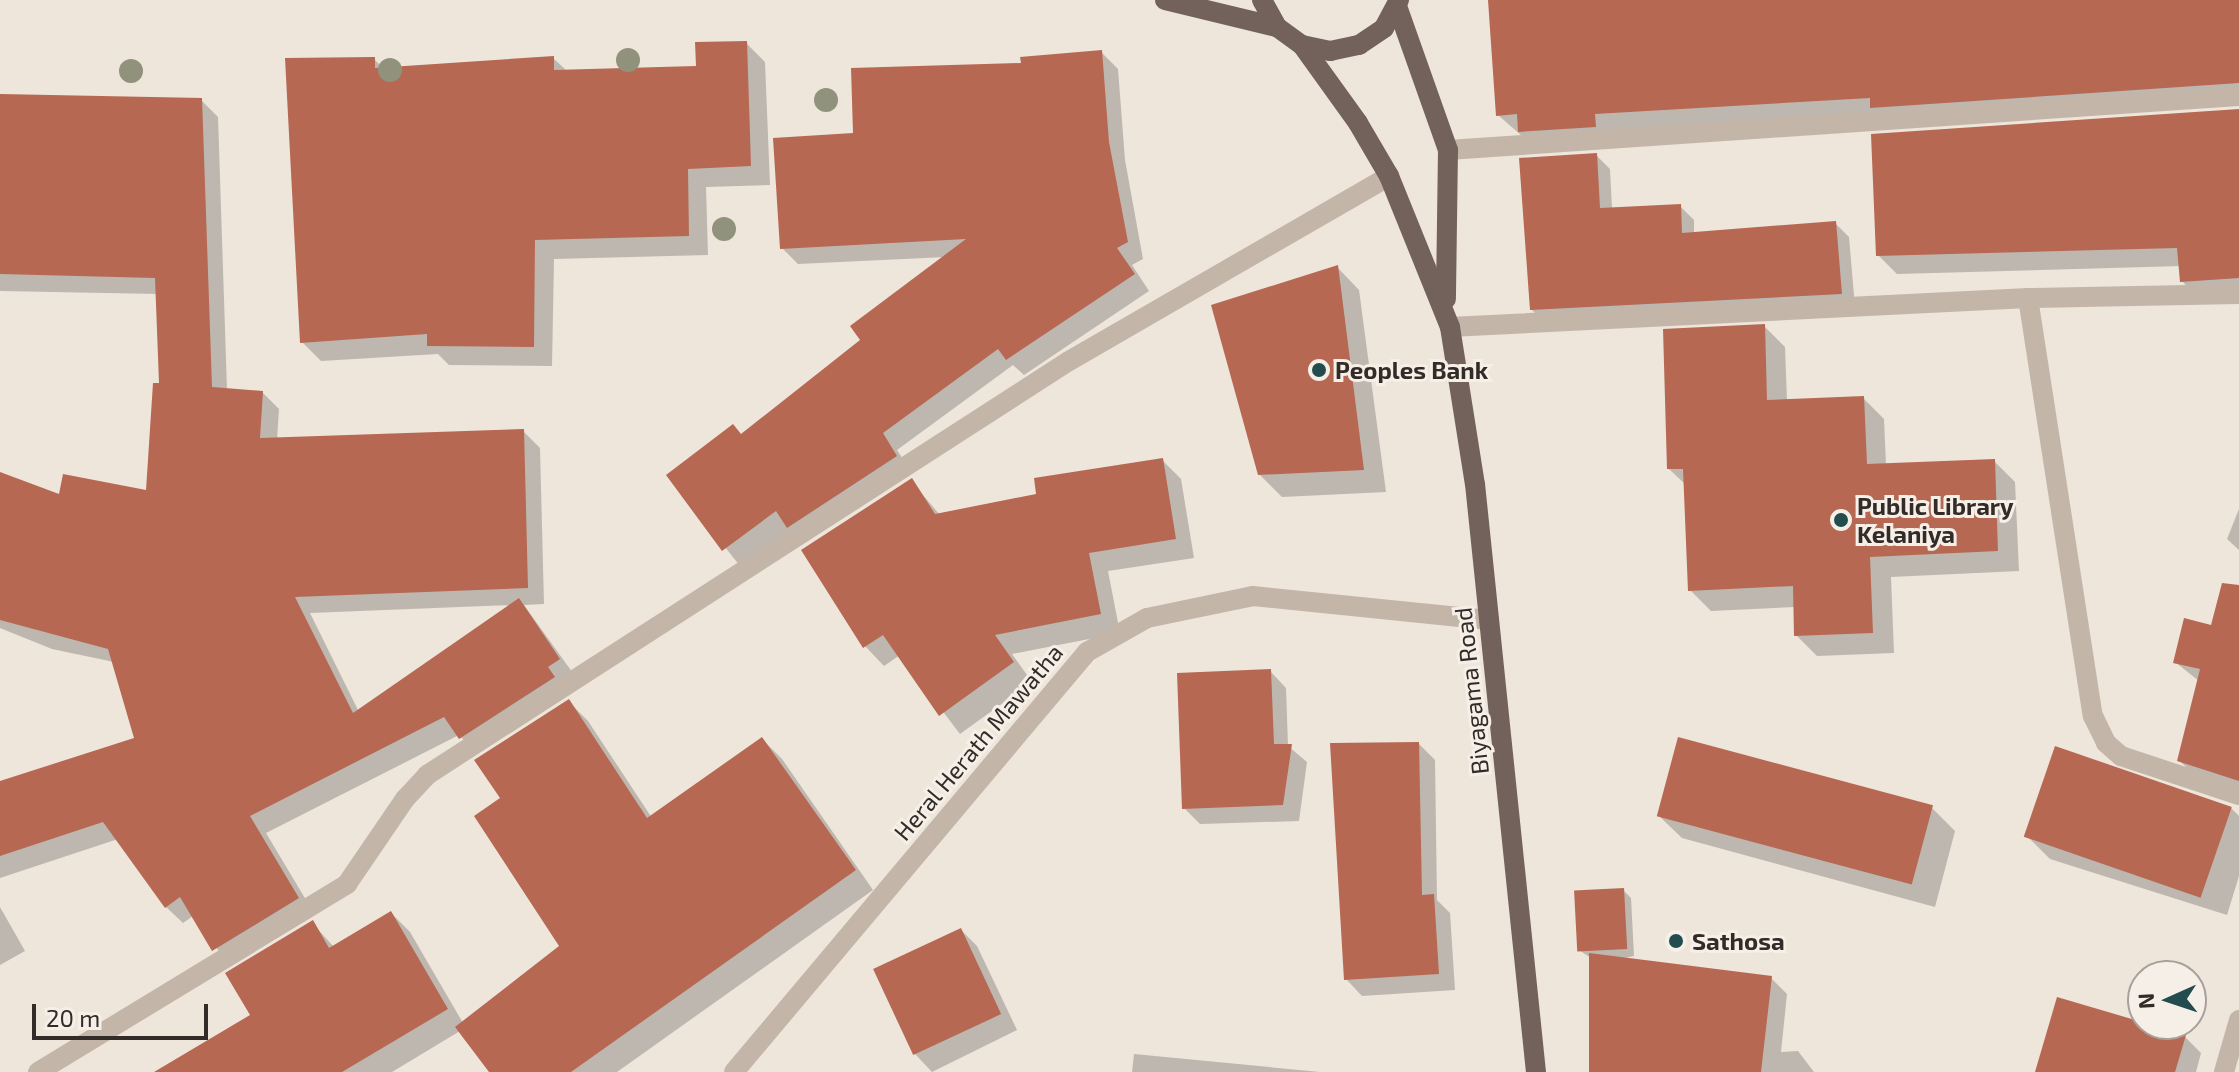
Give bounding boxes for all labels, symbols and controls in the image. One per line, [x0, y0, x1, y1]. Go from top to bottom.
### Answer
place label: Peoples Bank [1335, 356, 1488, 384]
marker: Peoples Bank [1310, 361, 1328, 379]
place label: Public Library Kelaniya [1857, 492, 2014, 548]
marker: Public Library Kelaniya [1832, 511, 1850, 529]
street label: Biyagama Road [1448, 606, 1494, 776]
street label: Heral Herath Mawatha [887, 638, 1069, 846]
place label: Sathosa [1692, 927, 1785, 955]
marker: Sathosa [1667, 932, 1685, 950]
north arrow [2127, 960, 2207, 1040]
scale bar [36, 988, 212, 1038]
text: N [2132, 993, 2158, 1010]
text: 20 m [46, 1003, 100, 1032]

